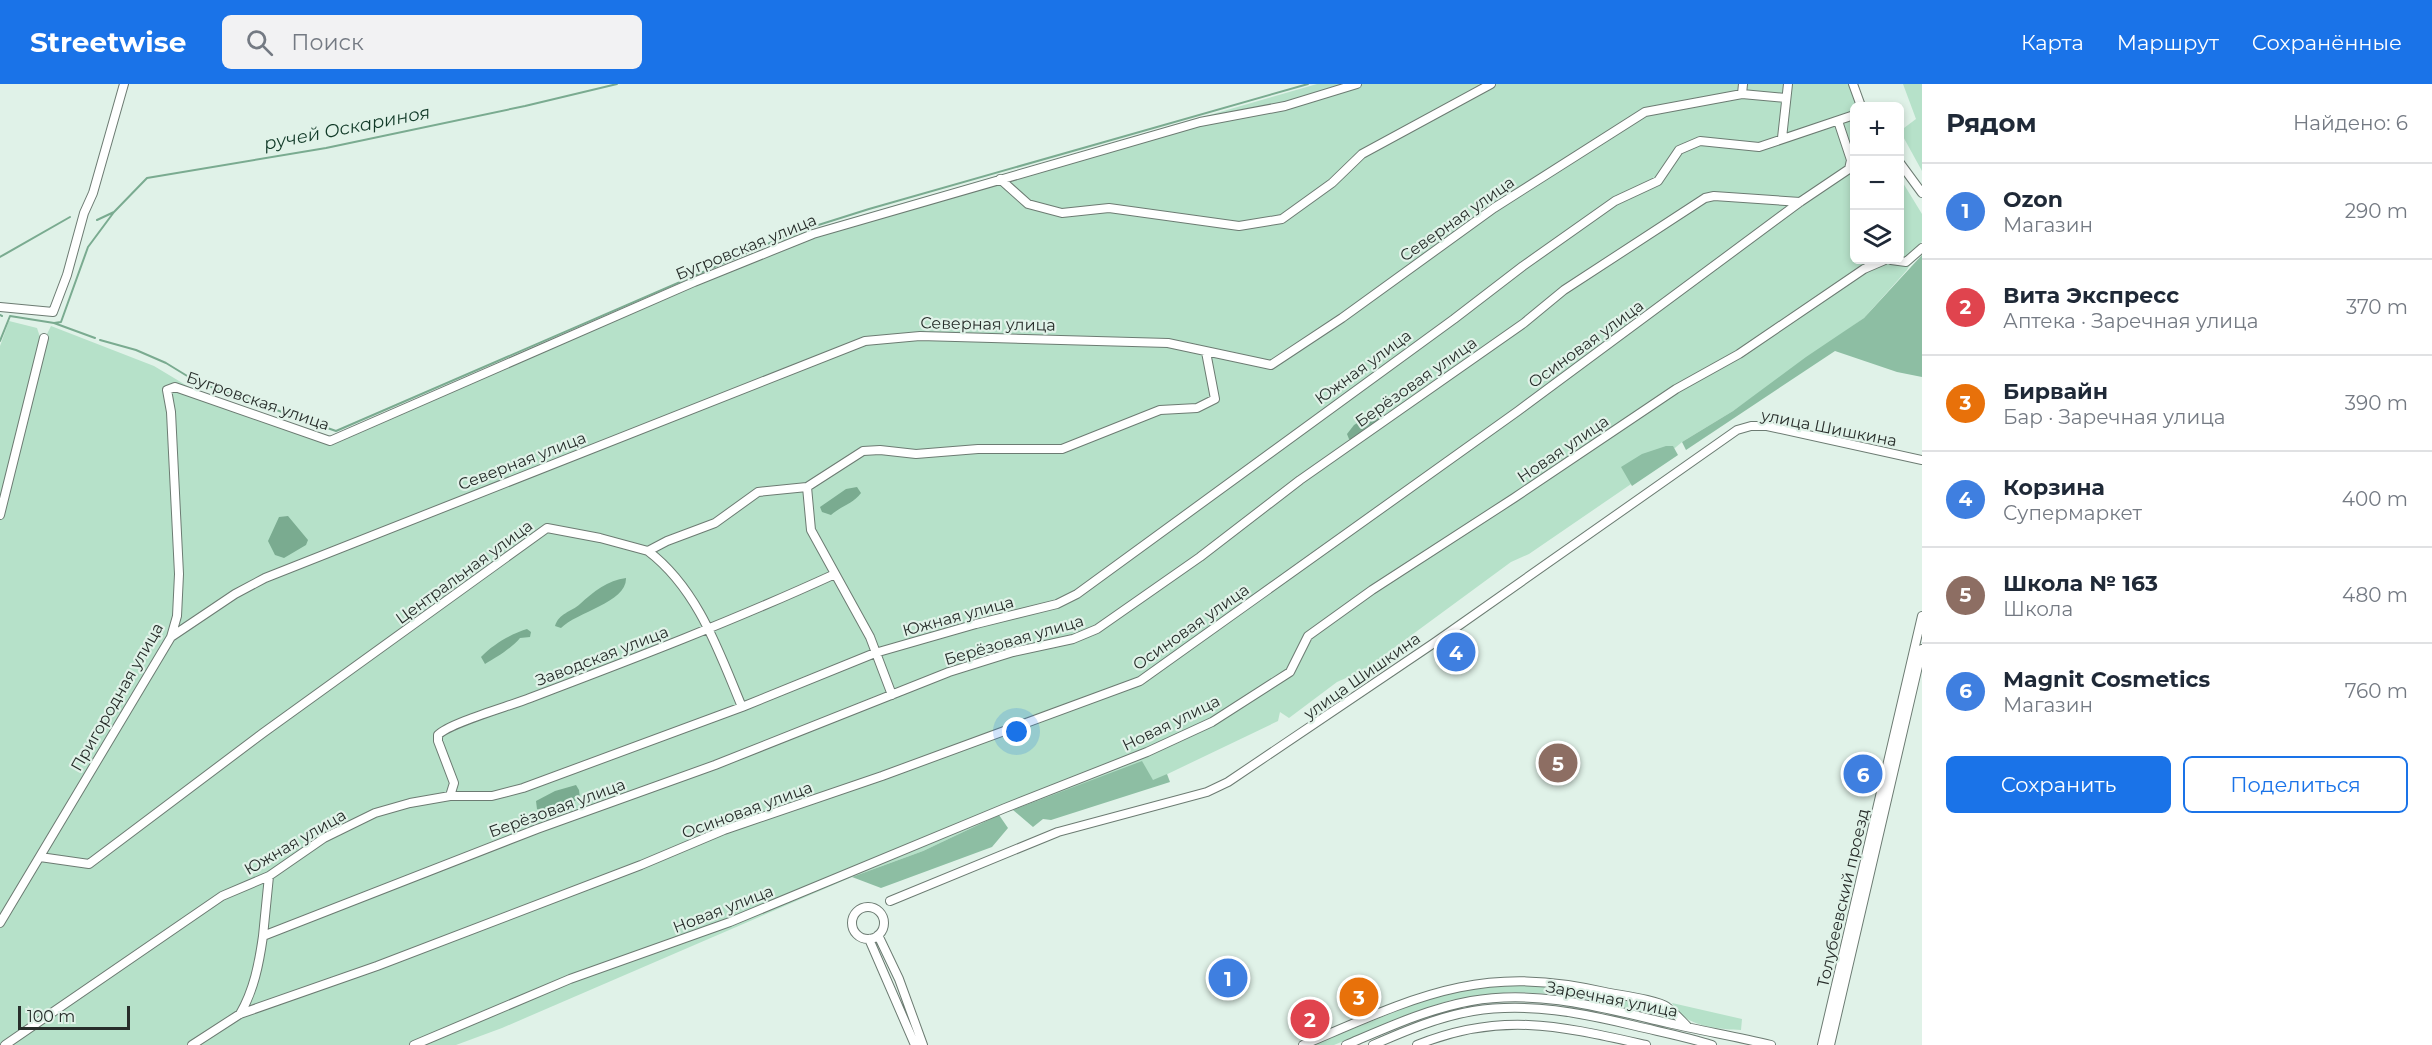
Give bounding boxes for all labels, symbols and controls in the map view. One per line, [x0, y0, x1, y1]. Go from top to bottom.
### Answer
search box [222, 15, 642, 69]
text: Streetwise [30, 25, 186, 59]
icon: search [243, 26, 276, 59]
text: Поиск [291, 29, 364, 56]
text: Карта [2021, 30, 2084, 55]
text: Маршрут [2117, 30, 2219, 55]
text: Сохранённые [2252, 30, 2402, 55]
water label: ручей Оскариноя [262, 101, 432, 155]
map controls [1850, 102, 1904, 264]
button: + [1850, 102, 1904, 156]
text: Рядом [1946, 107, 2037, 139]
text: Найдено: 6 [2293, 111, 2408, 135]
button: − [1850, 156, 1904, 210]
street label: Северная улица [1396, 172, 1518, 266]
text: Ozon [2003, 186, 2063, 213]
text: 1 [1962, 199, 1969, 223]
text: 290 m [2345, 199, 2408, 223]
street label: Бугровская улица [673, 210, 819, 284]
button: layers [1850, 210, 1904, 264]
text: Магазин [2003, 213, 2093, 237]
text: Вита Экспресс [2003, 282, 2179, 309]
text: 2 [1960, 295, 1971, 319]
text: 370 m [2346, 295, 2408, 319]
street label: Осиновая улица [1525, 296, 1647, 392]
text: Аптека · Заречная улица [2003, 309, 2258, 333]
street label: Северная улица [920, 313, 1056, 335]
street label: Южная улица [1311, 326, 1415, 408]
street label: Берёзовая улица [1352, 333, 1480, 431]
street label: Бугровская улица [184, 368, 332, 434]
text: Бирвайн [2003, 378, 2108, 405]
text: 3 [1960, 391, 1971, 415]
text: 390 m [2345, 391, 2408, 415]
street label: улица Шишкина [1759, 405, 1899, 450]
text: Бар · Заречная улица [2003, 405, 2226, 429]
street label: Новая улица [1514, 411, 1612, 487]
street label: Северная улица [455, 428, 589, 494]
text: Корзина [2003, 474, 2105, 501]
text: 4 [1959, 487, 1972, 511]
text: 400 m [2342, 487, 2408, 511]
text: Супермаркет [2003, 501, 2142, 525]
street label: Центральная улица [392, 516, 536, 628]
text: Школа № 163 [2003, 570, 2158, 597]
street label: Осиновая улица [1129, 580, 1253, 674]
text: 5 [1960, 583, 1971, 607]
text: 480 m [2342, 583, 2408, 607]
street label: Южная улица [900, 592, 1016, 640]
text: Школа [2003, 597, 2073, 621]
street label: Берёзовая улица [942, 611, 1086, 669]
street label: Пригородная улица [67, 619, 167, 775]
street label: Заводская улица [533, 622, 671, 690]
street label: улица Шишкина [1299, 629, 1424, 724]
pin: 4 [1436, 630, 1476, 674]
text: Magnit Cosmetics [2003, 666, 2210, 693]
text: 6 [1959, 679, 1972, 703]
text: 760 m [2345, 679, 2408, 703]
street label: Новая улица [1119, 691, 1223, 755]
text: Магазин [2003, 693, 2093, 717]
your location [1002, 717, 1031, 746]
pin: 5 [1538, 740, 1578, 786]
pin: 6 [1844, 752, 1882, 796]
button: Сохранить [1946, 756, 2171, 813]
button: Поделиться [2183, 756, 2408, 813]
street label: Берёзовая улица [486, 774, 628, 842]
street label: Осиновая улица [679, 778, 815, 842]
street label: Южная улица [241, 805, 349, 879]
street label: Толубеевский проезд [1813, 807, 1873, 989]
street label: Новая улица [670, 881, 776, 937]
pin: 1 [1208, 956, 1248, 1000]
pin: 3 [1340, 974, 1378, 1020]
street label: Заречная улица [1545, 977, 1679, 1021]
pin: 2 [1290, 996, 1330, 1042]
scale bar [18, 1003, 130, 1030]
text: 100 m [27, 1007, 75, 1026]

